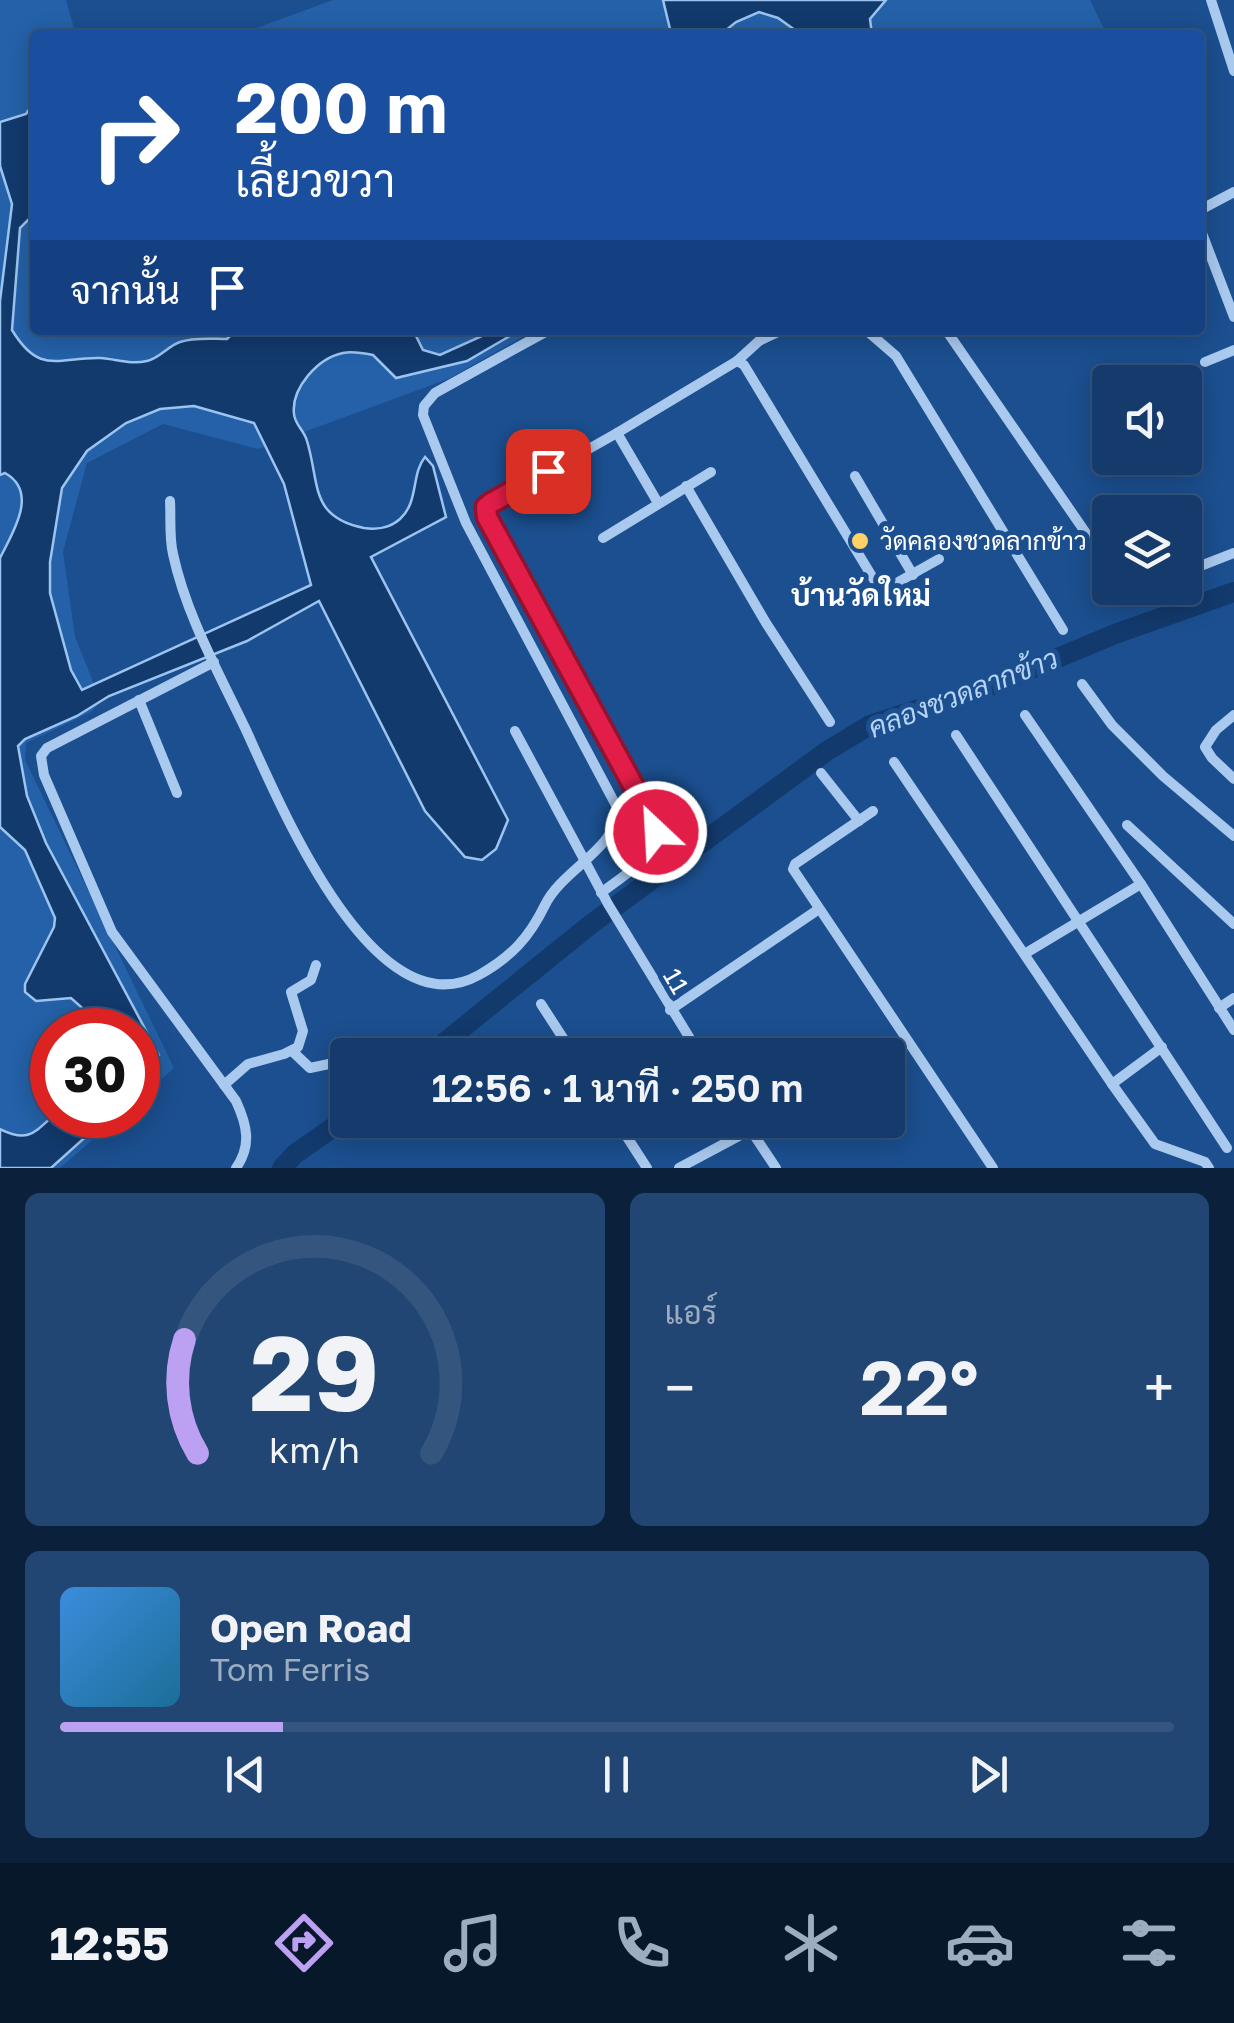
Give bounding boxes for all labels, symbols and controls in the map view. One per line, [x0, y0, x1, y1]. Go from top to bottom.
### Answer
text: 200 m [235, 64, 447, 148]
icon: right [70, 70, 200, 200]
text: เลี้ยวขวา [235, 153, 395, 207]
icon: arrive [200, 260, 255, 315]
text: จากนั้น [70, 267, 180, 312]
map controls [1092, 365, 1202, 605]
button: sound [1092, 365, 1202, 475]
pin [506, 429, 591, 514]
icon: arrive [521, 444, 576, 499]
button: layers [1092, 495, 1202, 605]
place label: วัดคลองชวดลากข้าว [880, 525, 1087, 556]
marker: วัดคลองชวดลากข้าว [849, 530, 871, 552]
district label: บ้านวัดใหม่ [791, 575, 931, 613]
water label: คลองชวดลากข้าว [863, 639, 1062, 744]
position arrow [604, 780, 708, 884]
street label: 11 [657, 962, 696, 999]
speed limit sign: 30 [30, 1008, 160, 1138]
text: 12:56 · 1 นาที · 250 m [431, 1065, 804, 1110]
text: แอร์ [665, 1293, 717, 1331]
text: 29 [250, 1309, 379, 1434]
text: 22° [860, 1341, 979, 1432]
text: − [665, 1354, 695, 1420]
text: + [1144, 1354, 1174, 1420]
text: km/h [269, 1428, 360, 1471]
text: Open Road [210, 1605, 412, 1650]
text: Tom Ferris [210, 1650, 370, 1688]
icon: previous [218, 1747, 273, 1802]
icon: pause [589, 1747, 644, 1802]
icon: next [961, 1747, 1016, 1802]
icon: directions [269, 1908, 339, 1978]
icon: music [438, 1908, 508, 1978]
icon: phone [607, 1908, 677, 1978]
icon: climate [776, 1908, 846, 1978]
icon: car [945, 1908, 1015, 1978]
icon: filters [1114, 1908, 1184, 1978]
text: 12:55 [50, 1916, 170, 1970]

